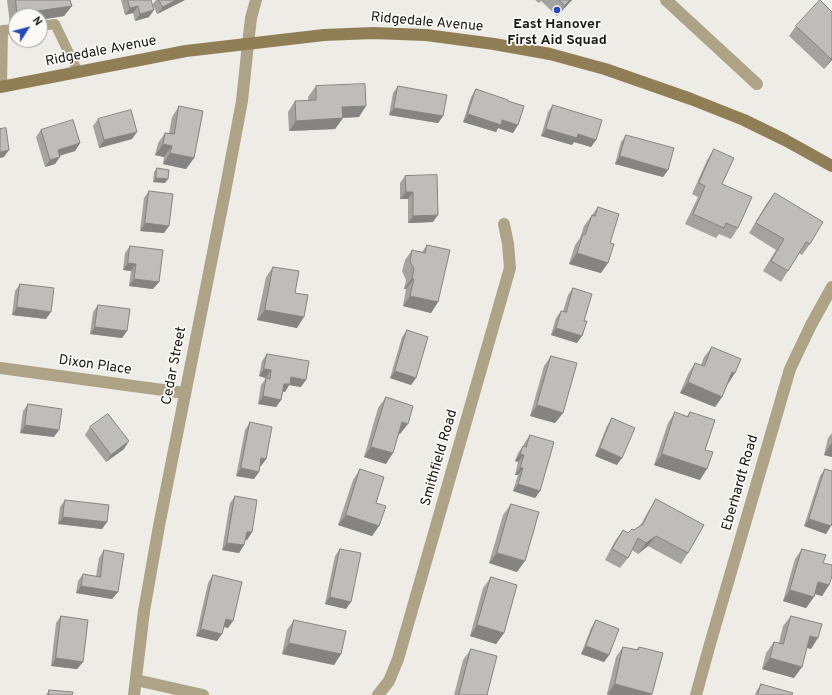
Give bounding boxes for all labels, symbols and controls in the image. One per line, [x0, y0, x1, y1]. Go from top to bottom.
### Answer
marker: East Hanover First Aid Squad [552, 5, 562, 15]
north arrow [8, 8, 48, 48]
street label: Ridgedale Avenue [370, 10, 484, 36]
text: N [29, 14, 45, 29]
place label: East Hanover First Aid Squad [507, 17, 607, 50]
street label: Ridgedale Avenue [44, 33, 158, 71]
street label: Cedar Street [159, 325, 191, 407]
street label: Dixon Place [57, 353, 133, 379]
street label: Smithfield Road [418, 408, 462, 508]
street label: Eberhardt Road [719, 433, 763, 533]

